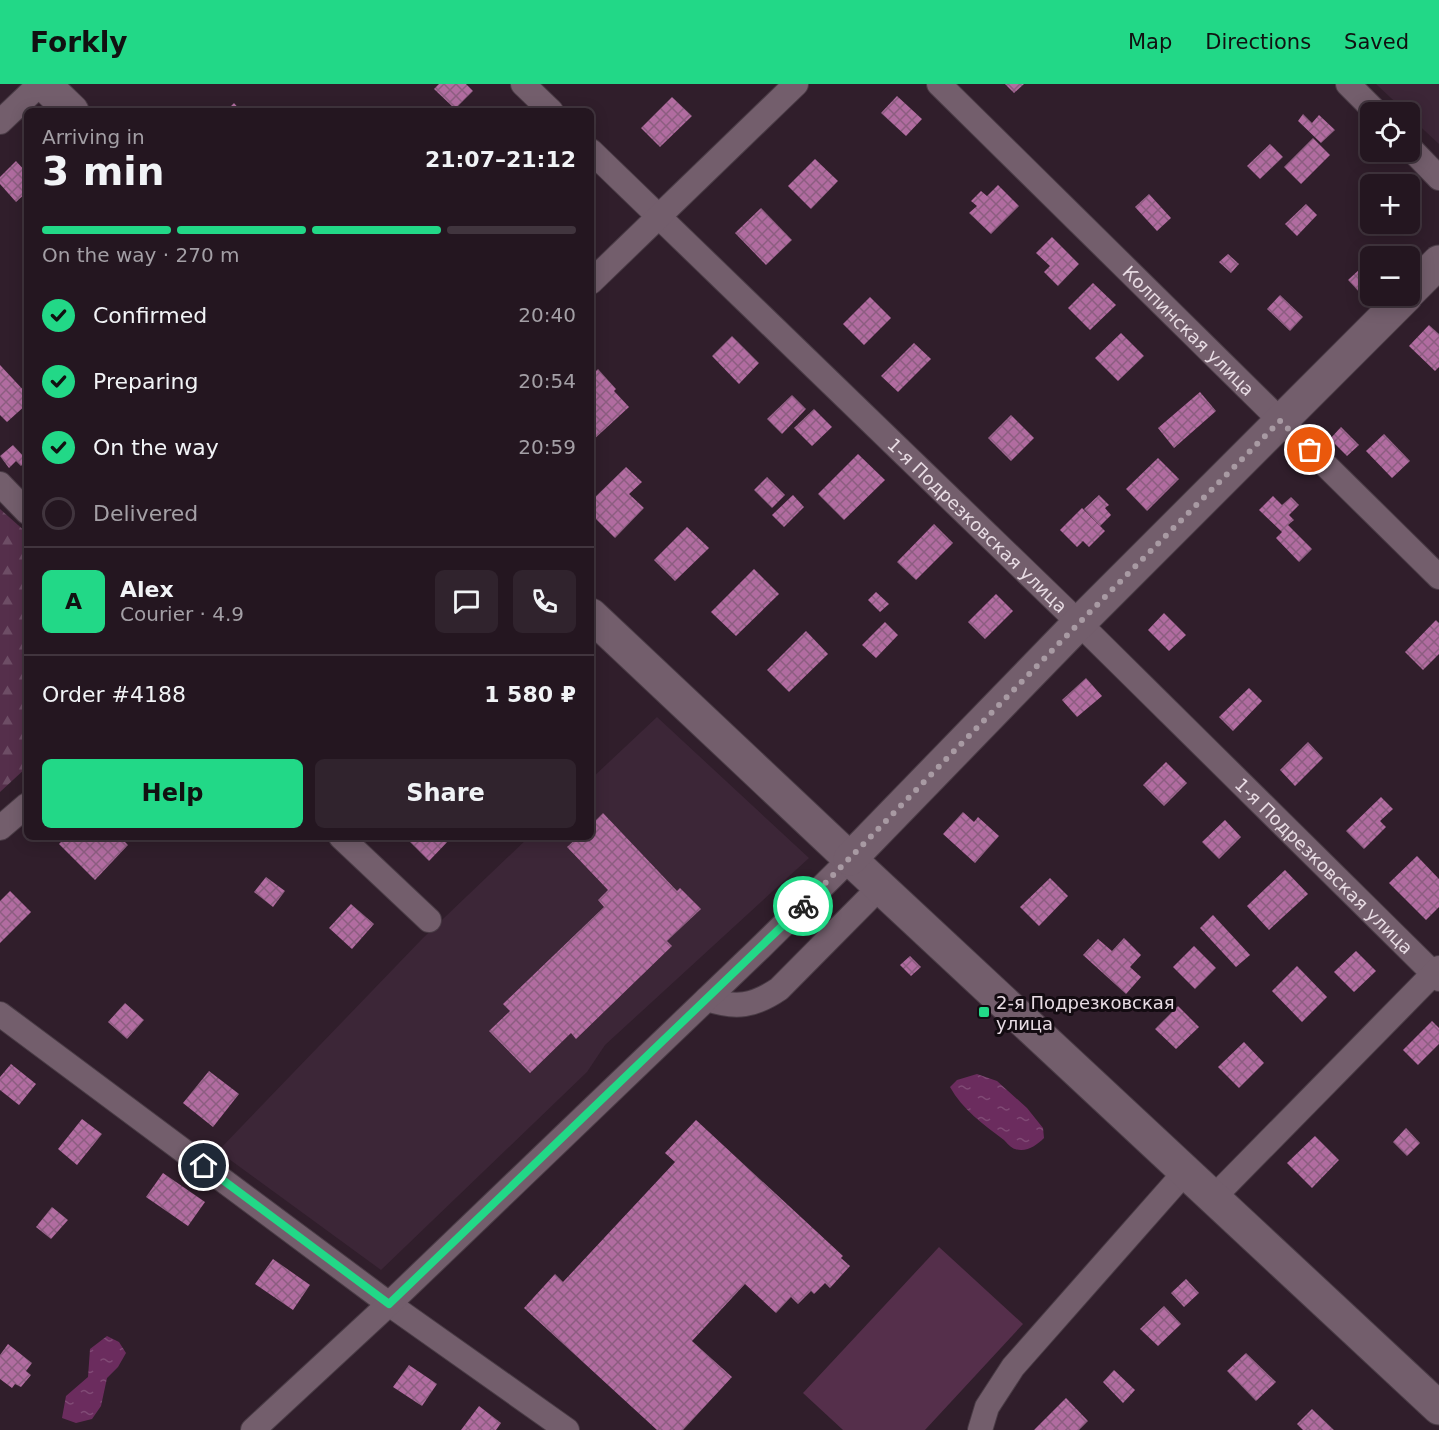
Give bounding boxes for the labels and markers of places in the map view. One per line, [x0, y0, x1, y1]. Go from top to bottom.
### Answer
pin [1284, 424, 1335, 475]
place label: 2-я Подрезковская улица [996, 992, 1175, 1034]
marker: 2-я Подрезковская улица [977, 1005, 991, 1019]
pin [178, 1140, 229, 1191]

